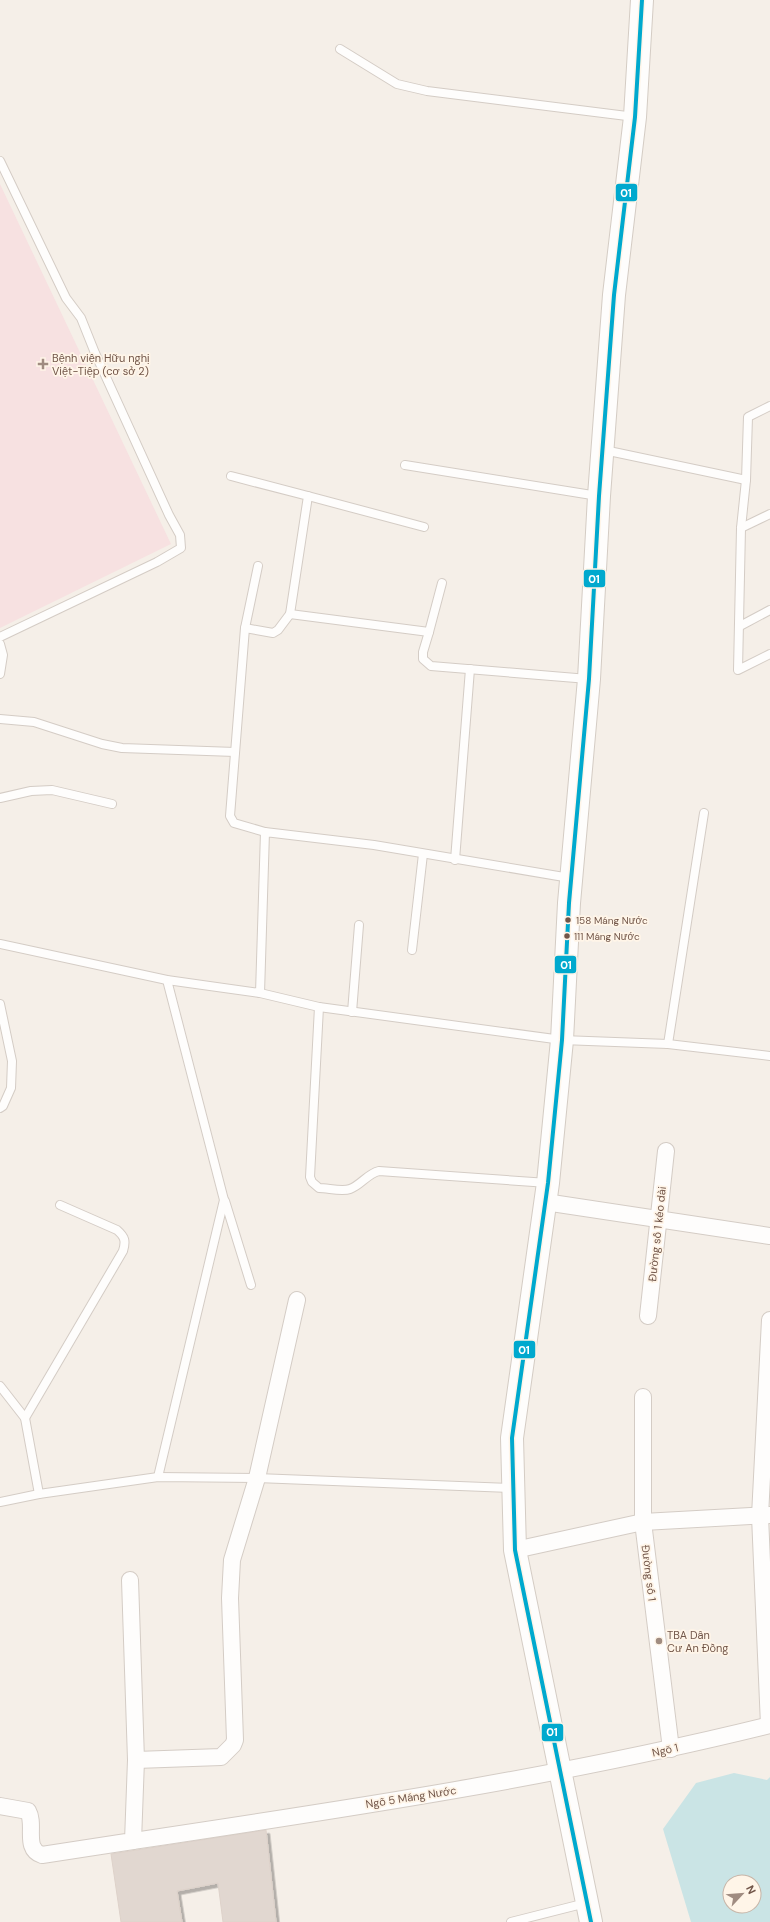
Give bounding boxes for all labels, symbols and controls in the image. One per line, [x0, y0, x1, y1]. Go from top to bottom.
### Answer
line badge: 01 [615, 183, 638, 202]
text: 01 [620, 186, 632, 200]
place label: Bệnh viện Hữu nghị Việt-Tiệp (cơ sở 2) [52, 351, 149, 378]
marker: Bệnh viện Hữu nghị Việt-Tiệp (cơ sở 2) [37, 358, 49, 370]
line badge: 01 [583, 569, 606, 588]
text: 01 [588, 572, 600, 586]
place label: 158 Máng Nước [576, 914, 648, 927]
marker: 158 Máng Nước [563, 915, 573, 925]
place label: 111 Máng Nước [574, 930, 640, 943]
marker: 111 Máng Nước [562, 931, 572, 941]
line badge: 01 [554, 955, 577, 974]
text: 01 [560, 958, 572, 972]
street label: Đường số 1 kéo dài [645, 1186, 669, 1282]
line badge: 01 [513, 1340, 536, 1359]
text: 01 [518, 1343, 530, 1357]
street label: Đường số 1 [639, 1544, 659, 1602]
place label: TBA Dân Cư An Đồng [667, 1628, 729, 1655]
marker: TBA Dân Cư An Đồng [654, 1636, 664, 1646]
line badge: 01 [541, 1723, 564, 1742]
text: 01 [546, 1725, 558, 1739]
street label: Ngõ 1 [651, 1740, 679, 1760]
street label: Ngõ 5 Máng Nước [365, 1783, 457, 1811]
north arrow [722, 1874, 762, 1914]
text: N [743, 1883, 759, 1896]

